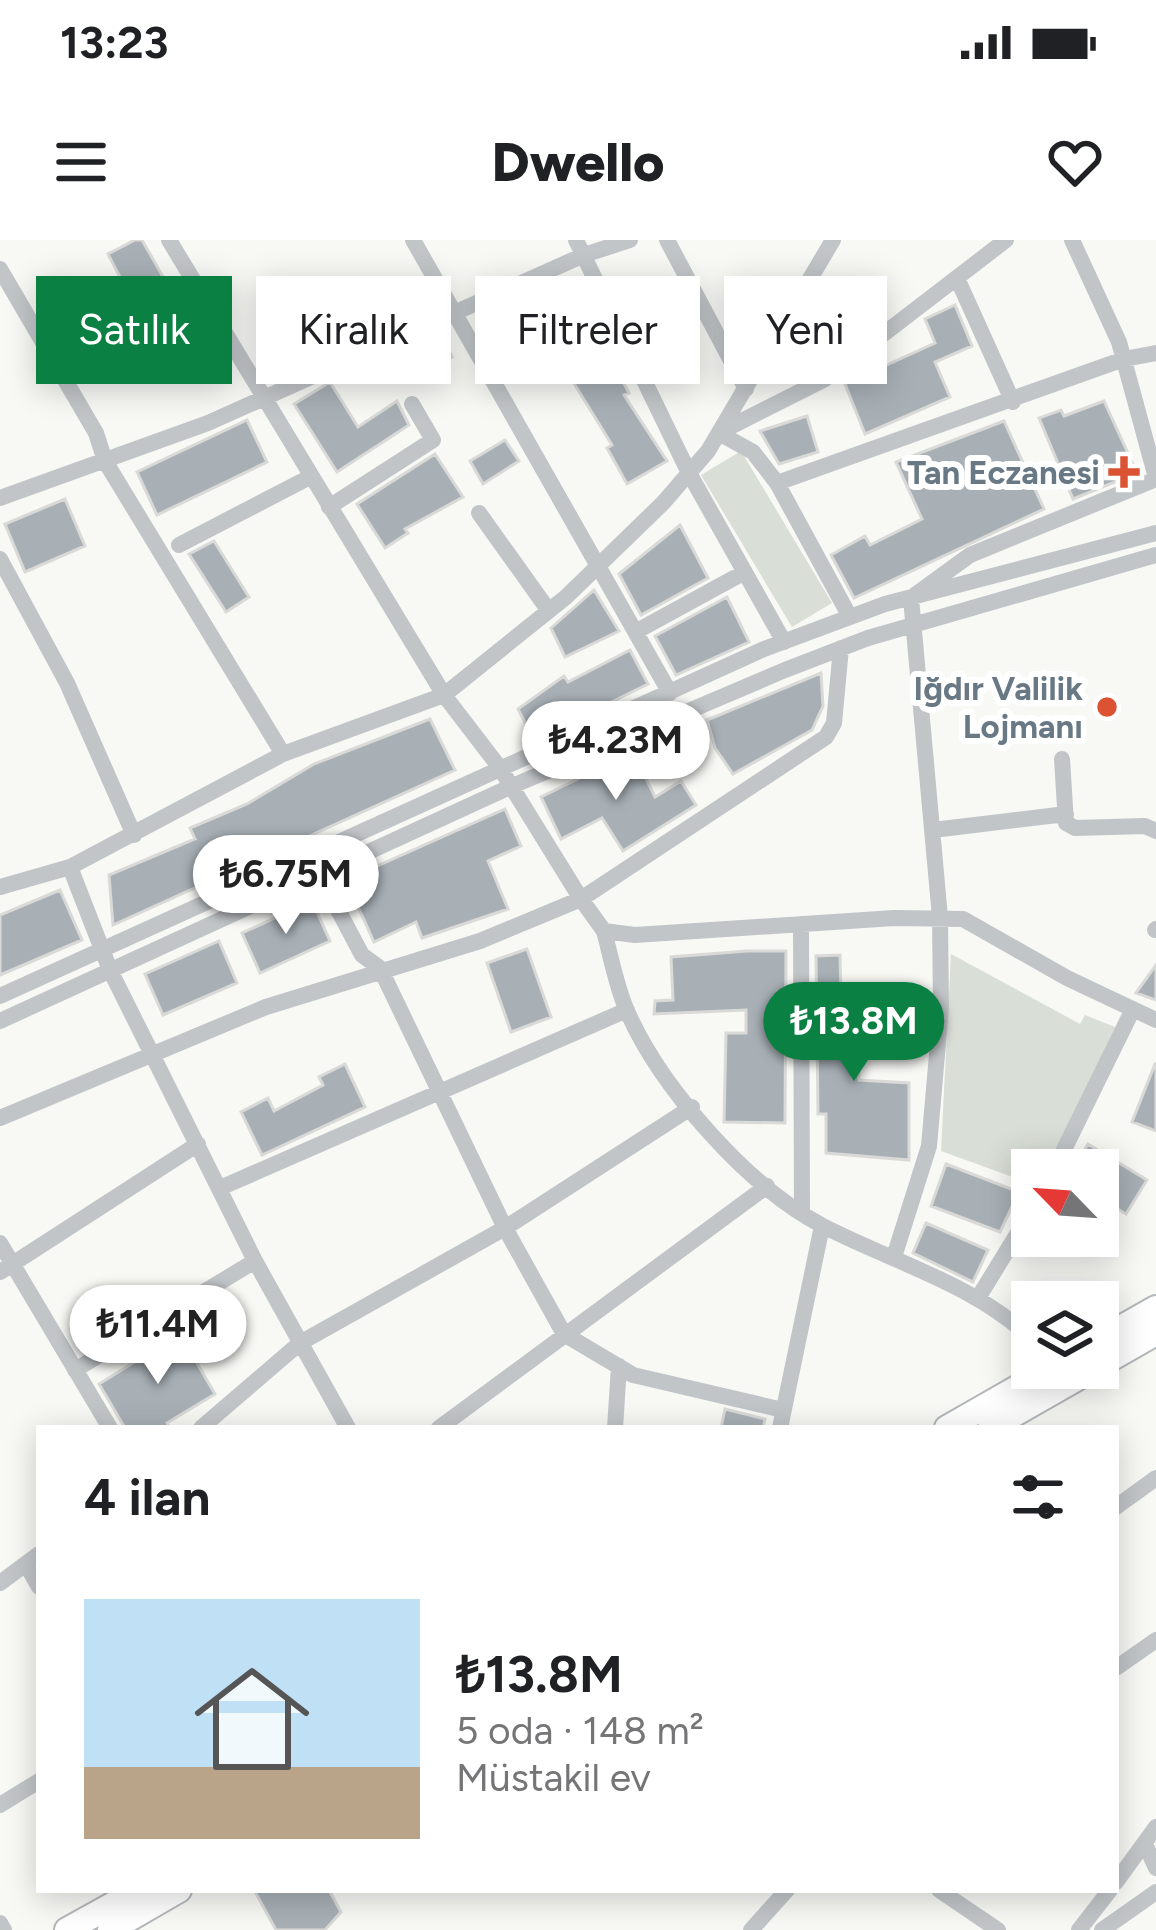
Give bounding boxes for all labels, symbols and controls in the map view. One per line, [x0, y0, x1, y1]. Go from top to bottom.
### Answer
text: 13:23 [60, 15, 169, 69]
icon: menu [48, 129, 114, 195]
icon: heart [1042, 129, 1108, 195]
text: Dwello [491, 130, 665, 195]
chip: Satılık [36, 276, 232, 384]
chip: Kiralık [256, 276, 451, 384]
chip: Filtreler [475, 276, 700, 384]
chip: Yeni [724, 276, 887, 384]
place label: Tan Eczanesi [907, 453, 1100, 492]
marker: Tan Eczanesi [1111, 459, 1137, 485]
place label: Iğdır Valilik Lojmanı [914, 669, 1083, 746]
marker: Iğdır Valilik Lojmanı [1094, 694, 1120, 720]
pin: ₺4.23M [518, 701, 714, 803]
text: ₺4.23M [549, 716, 683, 763]
pin: ₺6.75M [188, 835, 384, 937]
text: ₺6.75M [220, 850, 352, 897]
pin: ₺13.8M [756, 982, 952, 1084]
text: ₺13.8M [790, 997, 918, 1044]
north arrow [1011, 1149, 1119, 1257]
map controls [1011, 1149, 1119, 1389]
button: layers [1011, 1281, 1119, 1389]
pin: ₺11.4M [60, 1285, 256, 1387]
text: ₺11.4M [96, 1300, 220, 1347]
icon: filters [1005, 1464, 1071, 1530]
text: 4 ilan [84, 1467, 210, 1528]
text: ₺13.8M [456, 1644, 623, 1705]
icon: home [180, 1647, 324, 1791]
text: 5 oda · 148 m² [456, 1707, 704, 1754]
text: Müstakil ev [456, 1754, 651, 1801]

